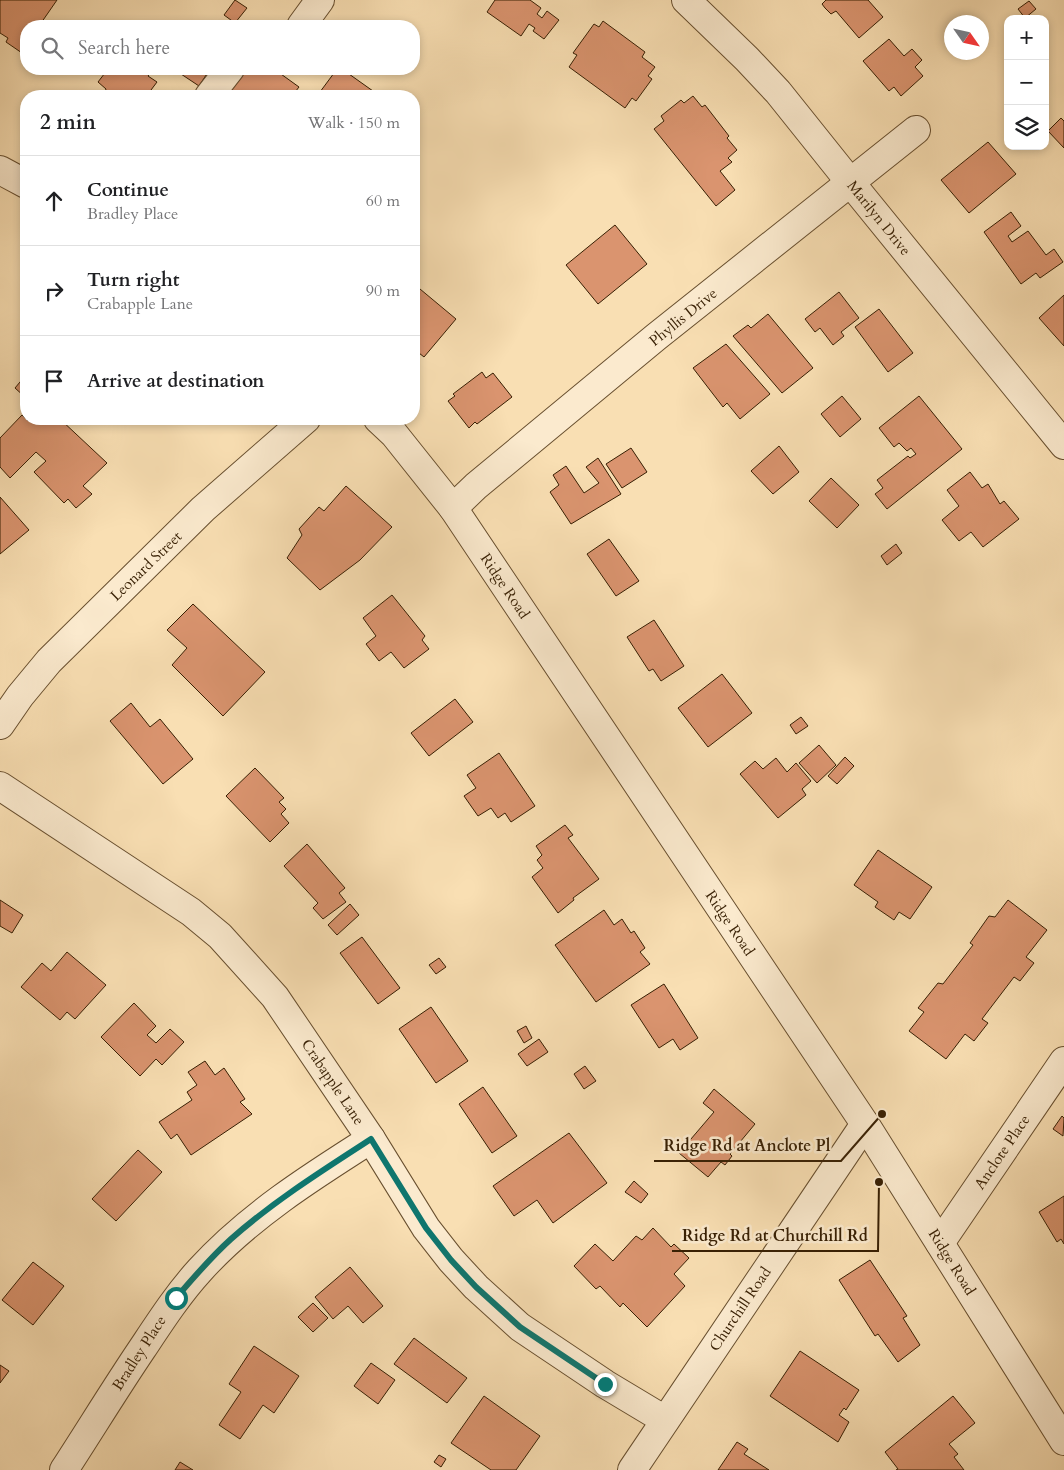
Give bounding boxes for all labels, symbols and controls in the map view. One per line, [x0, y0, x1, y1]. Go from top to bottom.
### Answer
north arrow [944, 15, 989, 60]
map controls [1004, 15, 1049, 150]
button: + [1004, 15, 1049, 60]
search box [20, 20, 420, 75]
icon: search [38, 34, 66, 62]
text: Search here [78, 35, 170, 61]
button: − [1004, 60, 1049, 105]
button: layers [1004, 105, 1049, 150]
text: 2 min [40, 108, 96, 137]
text: Walk · 150 m [308, 112, 400, 134]
street label: Marilyn Drive [843, 176, 915, 260]
text: Continue [87, 177, 169, 203]
icon: ahead [40, 187, 68, 215]
text: 60 m [366, 190, 400, 212]
text: Bradley Place [87, 203, 178, 225]
text: Turn right [87, 267, 179, 293]
icon: right [40, 277, 68, 305]
text: 90 m [366, 280, 400, 302]
street label: Phyllis Drive [645, 283, 721, 351]
text: Crabapple Lane [87, 293, 193, 315]
icon: arrive [40, 367, 68, 395]
text: Arrive at destination [87, 368, 264, 394]
street label: Leonard Street [106, 526, 186, 605]
street label: Ridge Road [476, 549, 534, 623]
street label: Ridge Road [701, 886, 759, 960]
street label: Crabapple Lane [297, 1035, 369, 1129]
street label: Anclote Place [970, 1110, 1035, 1193]
callout: Ridge Rd at Anclote Pl [654, 1130, 841, 1161]
text: Ridge Rd at Anclote Pl [664, 1135, 831, 1157]
callout: Ridge Rd at Churchill Rd [672, 1220, 878, 1251]
text: Ridge Rd at Churchill Rd [682, 1225, 868, 1247]
street label: Ridge Road [924, 1225, 980, 1299]
street label: Churchill Road [704, 1263, 776, 1355]
route start [165, 1287, 188, 1310]
street label: Bradley Place [107, 1312, 171, 1394]
route end [594, 1373, 617, 1396]

